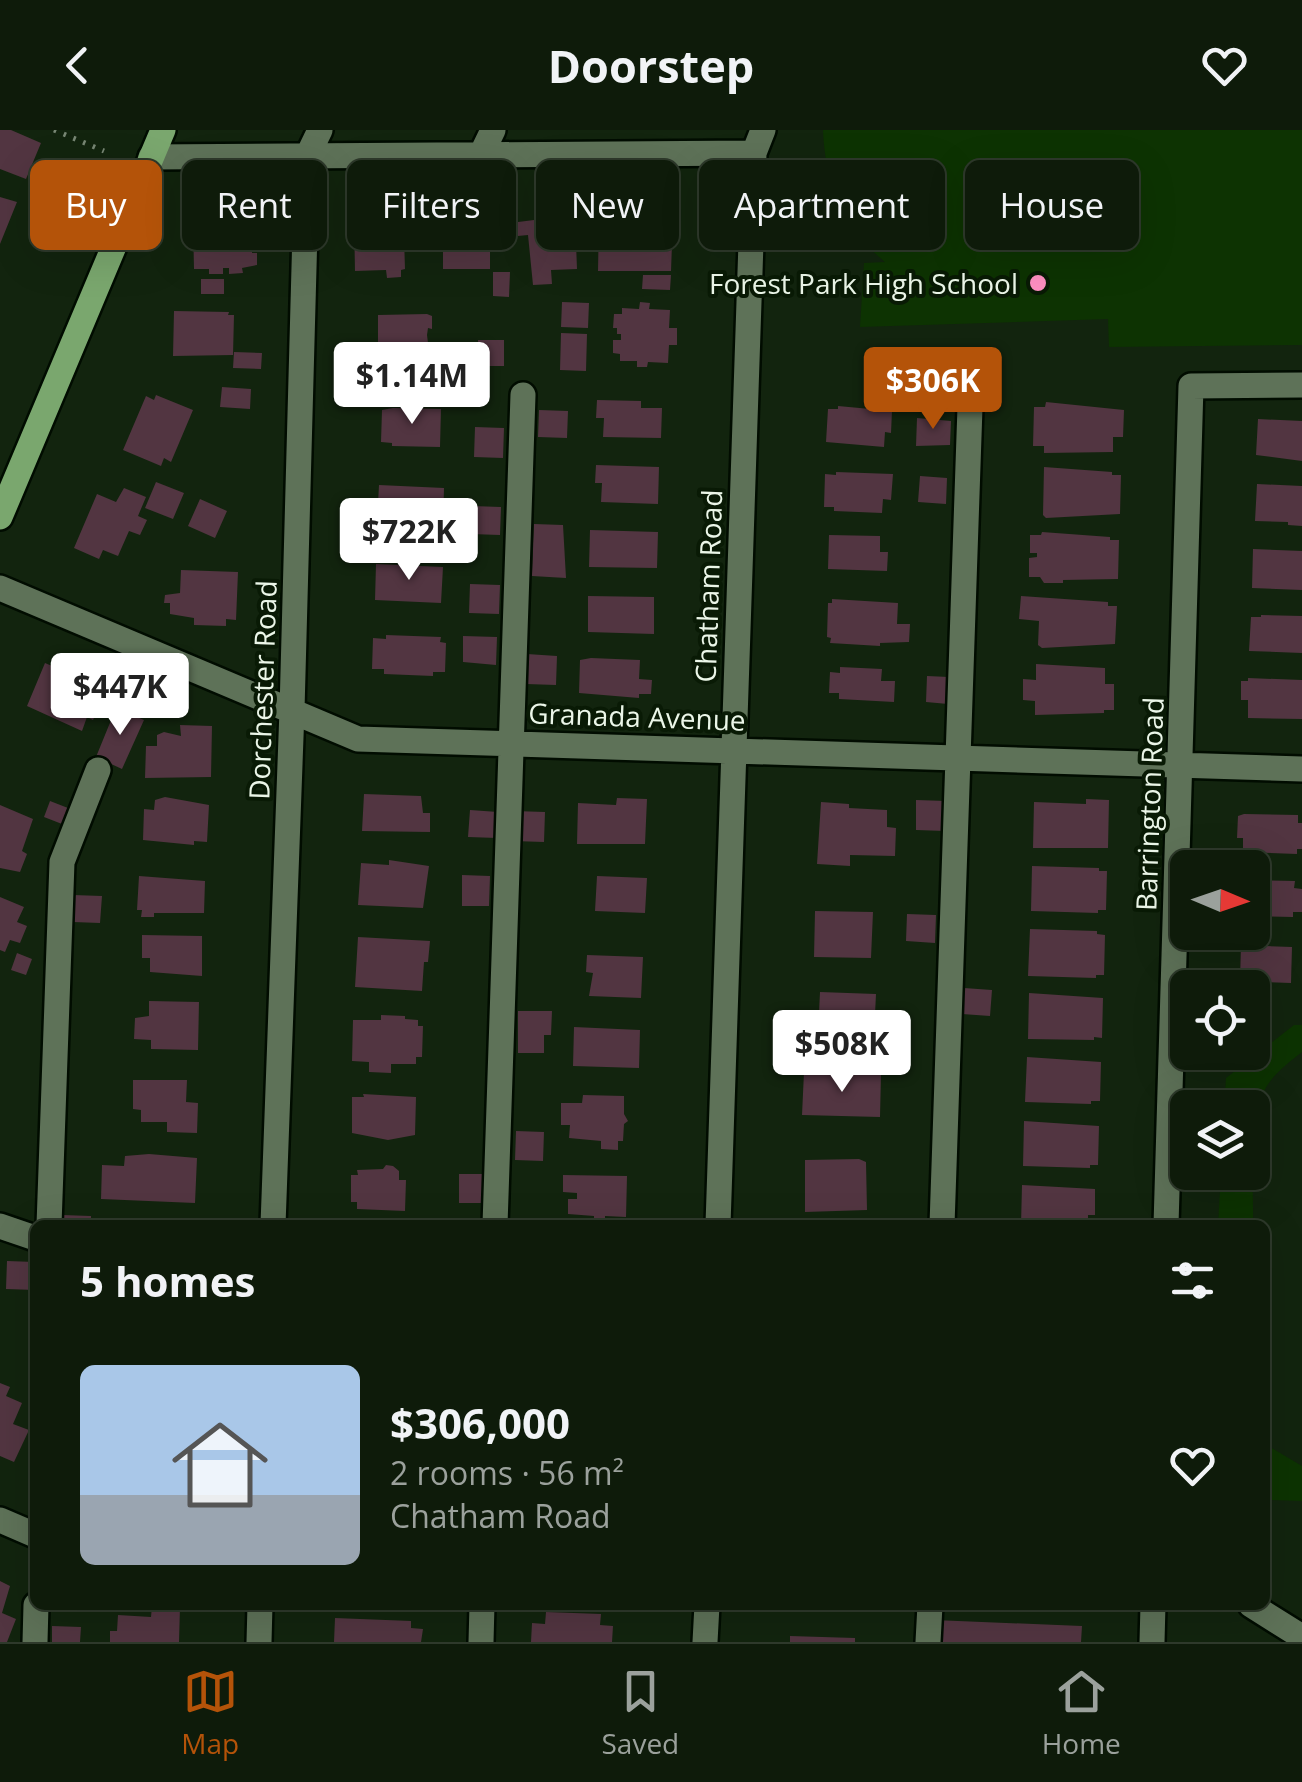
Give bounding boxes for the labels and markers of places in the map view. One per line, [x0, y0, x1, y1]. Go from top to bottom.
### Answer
place label: Forest Park High School [709, 264, 1018, 302]
marker: Forest Park High School [1027, 272, 1049, 294]
pin: $1.14M [331, 342, 493, 427]
pin: $306K [863, 347, 1003, 432]
pin: $722K [339, 498, 479, 583]
pin: $447K [50, 653, 190, 738]
pin: $508K [772, 1010, 912, 1095]

